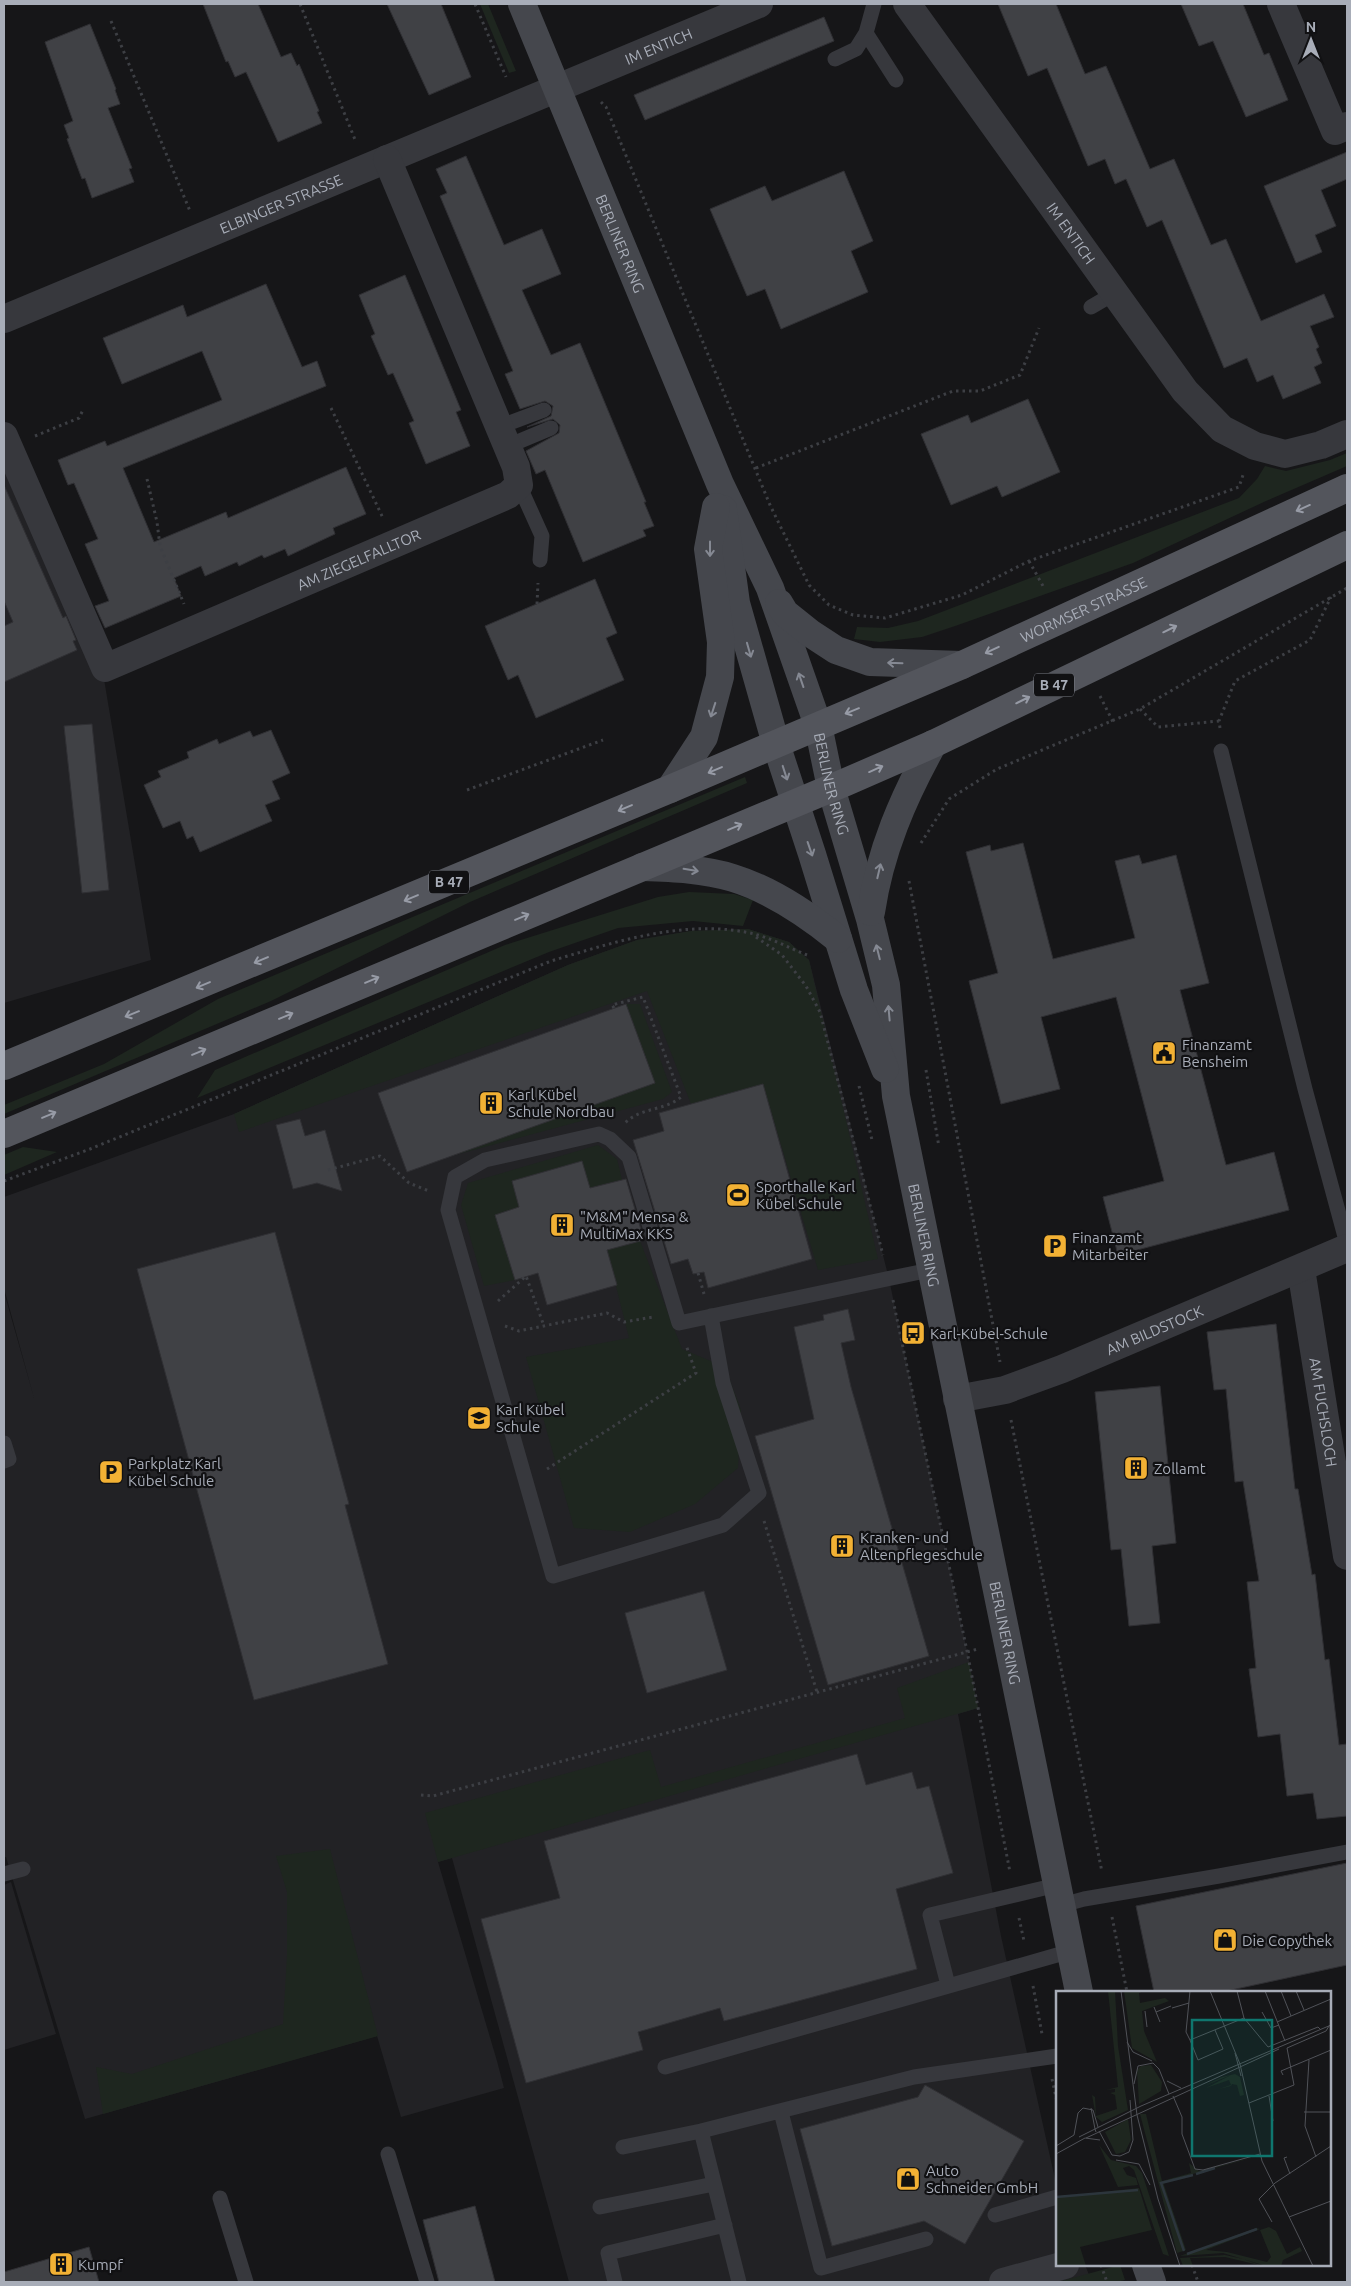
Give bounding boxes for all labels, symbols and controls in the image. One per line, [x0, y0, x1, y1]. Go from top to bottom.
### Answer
north arrow [1286, 15, 1336, 65]
text: N [1306, 19, 1316, 35]
street label: IM ENTICH [622, 24, 695, 68]
street label: ELBINGER STRASSE [217, 170, 345, 237]
street label: BERLINER RING [593, 192, 649, 295]
street label: IM ENTICH [1044, 199, 1099, 267]
one-way arrow [1296, 503, 1311, 513]
street label: AM ZIEGELFALLTOR [294, 525, 423, 593]
one-way arrow [705, 540, 714, 556]
street label: WORMSER STRASSE [1017, 573, 1149, 646]
one-way arrow [1162, 624, 1177, 634]
one-way arrow [745, 642, 754, 658]
one-way arrow [985, 645, 1000, 655]
one-way arrow [888, 658, 904, 667]
one-way arrow [795, 672, 805, 688]
road number: B 47 [1034, 674, 1074, 696]
one-way arrow [1015, 695, 1030, 704]
one-way arrow [707, 701, 717, 717]
one-way arrow [845, 707, 860, 717]
street label: BERLINER RING [811, 731, 853, 837]
one-way arrow [868, 763, 883, 773]
one-way arrow [781, 765, 790, 781]
one-way arrow [708, 766, 723, 775]
one-way arrow [618, 804, 633, 813]
one-way arrow [728, 821, 743, 830]
one-way arrow [806, 840, 816, 856]
one-way arrow [875, 863, 884, 879]
one-way arrow [683, 865, 699, 875]
road number: B 47 [429, 870, 469, 894]
one-way arrow [404, 893, 419, 903]
one-way arrow [514, 912, 529, 921]
one-way arrow [873, 944, 882, 960]
one-way arrow [254, 956, 269, 966]
one-way arrow [364, 974, 379, 984]
one-way arrow [196, 981, 211, 990]
one-way arrow [884, 1005, 893, 1021]
one-way arrow [125, 1010, 140, 1019]
one-way arrow [278, 1010, 293, 1019]
place label: Finanzamt Bensheim [1182, 1036, 1252, 1070]
public building icon: Finanzamt Bensheim [1151, 1040, 1177, 1066]
one-way arrow [191, 1047, 206, 1057]
place label: Karl Kübel Schule Nordbau [508, 1086, 615, 1120]
building icon: Karl Kübel Schule Nordbau [478, 1090, 504, 1116]
one-way arrow [41, 1110, 56, 1119]
place label: Sporthalle Karl Kübel Schule [756, 1178, 855, 1212]
sports icon: Sporthalle Karl Kübel Schule [725, 1182, 751, 1208]
street label: BERLINER RING [906, 1182, 943, 1288]
place label: "M&M" Mensa & MultiMax KKS [580, 1208, 689, 1242]
building icon: "M&M" Mensa & MultiMax KKS [549, 1212, 575, 1238]
place label: Finanzamt Mitarbeiter [1072, 1229, 1149, 1263]
parking icon: Finanzamt Mitarbeiter [1042, 1233, 1068, 1259]
street label: AM BILDSTOCK [1103, 1302, 1206, 1358]
bus stop icon: Karl-Kübel-Schule [900, 1320, 926, 1346]
place label: Karl-Kübel-Schule [930, 1325, 1048, 1342]
street label: AM FUCHSLOCH [1307, 1356, 1341, 1468]
place label: Karl Kübel Schule [496, 1401, 565, 1435]
school or university icon: Karl Kübel Schule [466, 1405, 492, 1431]
place label: Parkplatz Karl Kübel Schule [128, 1455, 221, 1489]
building icon: Zollamt [1123, 1455, 1149, 1481]
parking icon: Parkplatz Karl Kübel Schule [98, 1459, 124, 1485]
place label: Zollamt [1154, 1460, 1206, 1477]
place label: Kranken- und Altenpflegeschule [860, 1529, 983, 1563]
building icon: Kranken- und Altenpflegeschule [829, 1533, 855, 1559]
street label: BERLINER RING [987, 1580, 1024, 1686]
shop icon: Die Copythek [1212, 1927, 1238, 1953]
place label: Die Copythek [1242, 1932, 1333, 1949]
inset map [1056, 1991, 1331, 2266]
place label: Auto Schneider GmbH [926, 2162, 1038, 2196]
shop icon: Auto Schneider GmbH [895, 2166, 921, 2192]
building icon: Kumpf [48, 2251, 74, 2277]
place label: Kumpf [78, 2256, 123, 2273]

